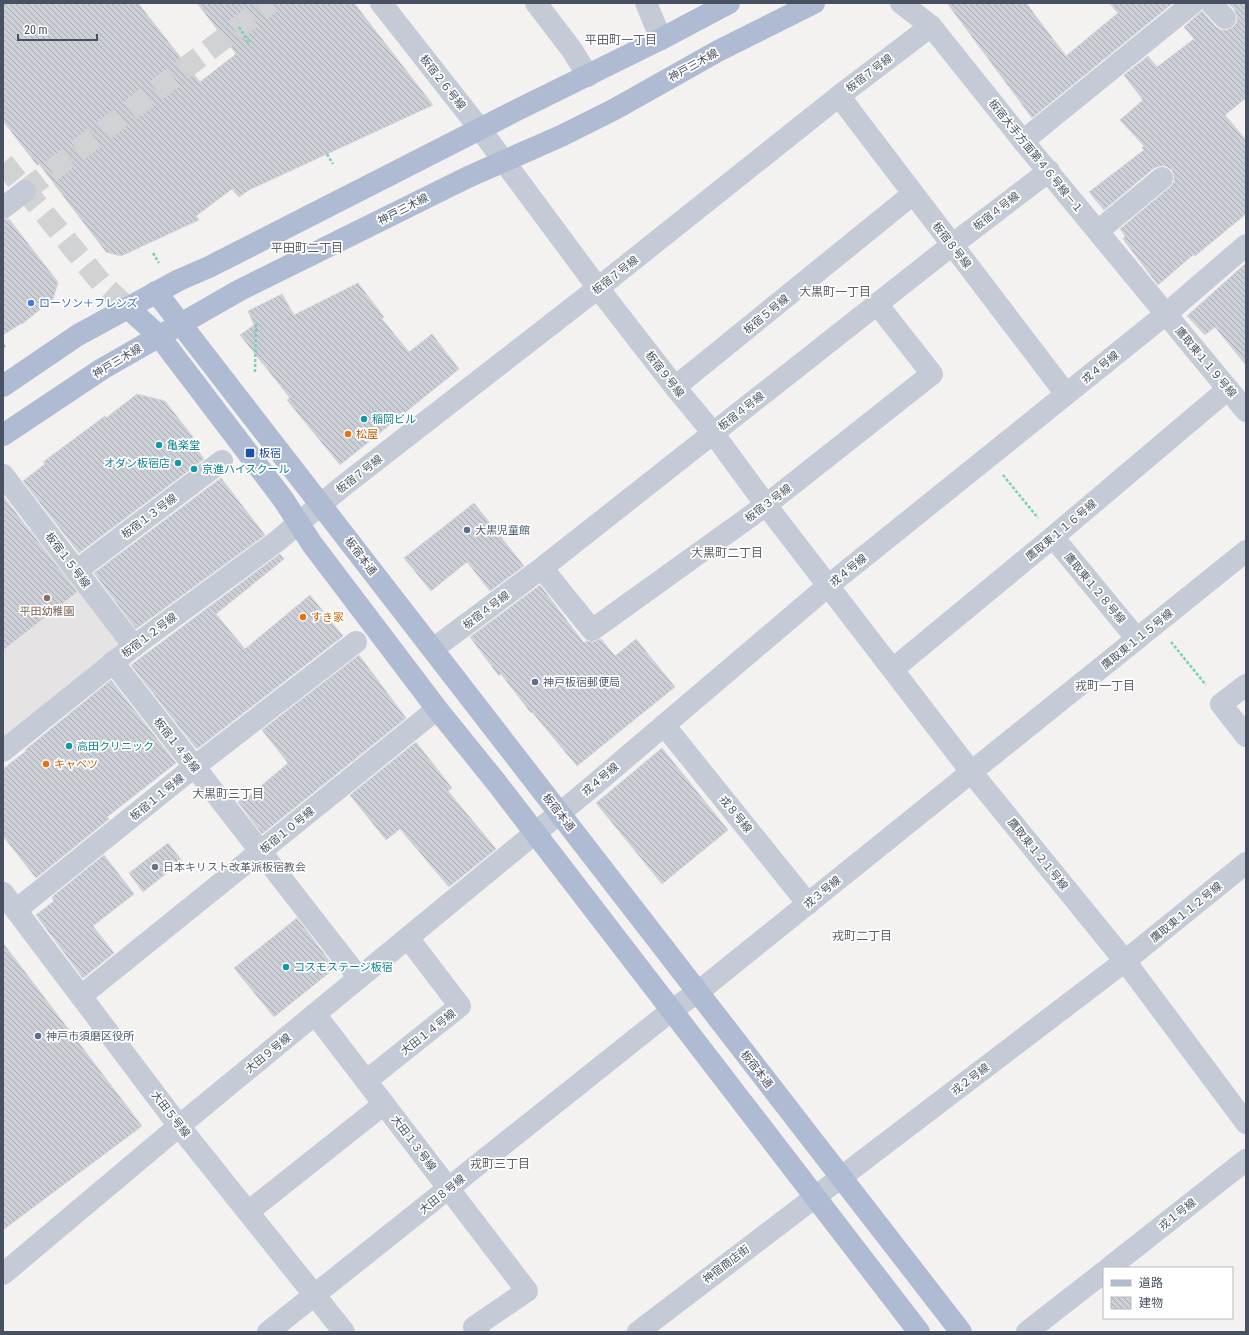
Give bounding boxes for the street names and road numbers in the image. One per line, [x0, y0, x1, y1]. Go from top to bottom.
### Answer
street label: 神戸三木線 [666, 46, 720, 84]
street label: 板宿２６号線 [417, 52, 468, 112]
street label: 板宿７号線 [843, 52, 895, 95]
street label: 板宿大手方面第４６号線－１ [986, 97, 1086, 216]
street label: 板宿４号線 [971, 189, 1022, 233]
street label: 神戸三木線 [376, 191, 431, 228]
street label: 板宿８号線 [930, 220, 974, 271]
street label: 板宿７号線 [590, 253, 641, 297]
street label: 板宿５号線 [741, 292, 792, 337]
street label: 鷹取東１１９号線 [1172, 324, 1239, 400]
street label: 神戸三木線 [90, 342, 144, 381]
street label: 戎４号線 [1079, 348, 1122, 386]
street label: 板宿９号線 [643, 349, 687, 400]
street label: 板宿４号線 [716, 389, 767, 433]
street label: 板宿７号線 [334, 452, 385, 496]
street label: 板宿３号線 [742, 482, 794, 525]
street label: 板宿１３号線 [119, 491, 180, 541]
street label: 鷹取東１１６号線 [1023, 497, 1099, 564]
street label: 板宿１５号線 [43, 530, 93, 591]
street label: 板宿本通 [342, 535, 379, 578]
street label: 鷹取東１２８号線 [1061, 550, 1128, 626]
street label: 戎４号線 [827, 551, 870, 589]
street label: 板宿４号線 [460, 589, 512, 632]
street label: 鷹取東１１５号線 [1099, 607, 1176, 672]
street label: 板宿１２号線 [119, 610, 180, 660]
street label: 板宿１４号線 [151, 715, 202, 775]
street label: 戎４号線 [579, 760, 621, 799]
street label: 板宿１１号線 [128, 772, 187, 823]
street label: 板宿本通 [540, 791, 577, 834]
street label: 戎８号線 [717, 793, 755, 836]
street label: 板宿１０号線 [258, 805, 317, 856]
street label: 鷹取東１２１号線 [1005, 816, 1070, 893]
street label: 戎３号線 [801, 873, 844, 911]
street label: 鷹取東１１２号線 [1148, 880, 1225, 945]
street label: 大田１４号線 [398, 1007, 458, 1058]
street label: 大田９号線 [243, 1031, 294, 1076]
street label: 板宿本通 [738, 1048, 775, 1091]
street label: 戎２号線 [949, 1061, 992, 1098]
street label: 大田５号線 [149, 1089, 193, 1140]
street label: 大田１３号線 [389, 1113, 439, 1174]
street label: 大田８号線 [417, 1172, 468, 1217]
street label: 戎１号線 [1156, 1196, 1199, 1233]
street label: 神宿商店街 [700, 1243, 752, 1286]

